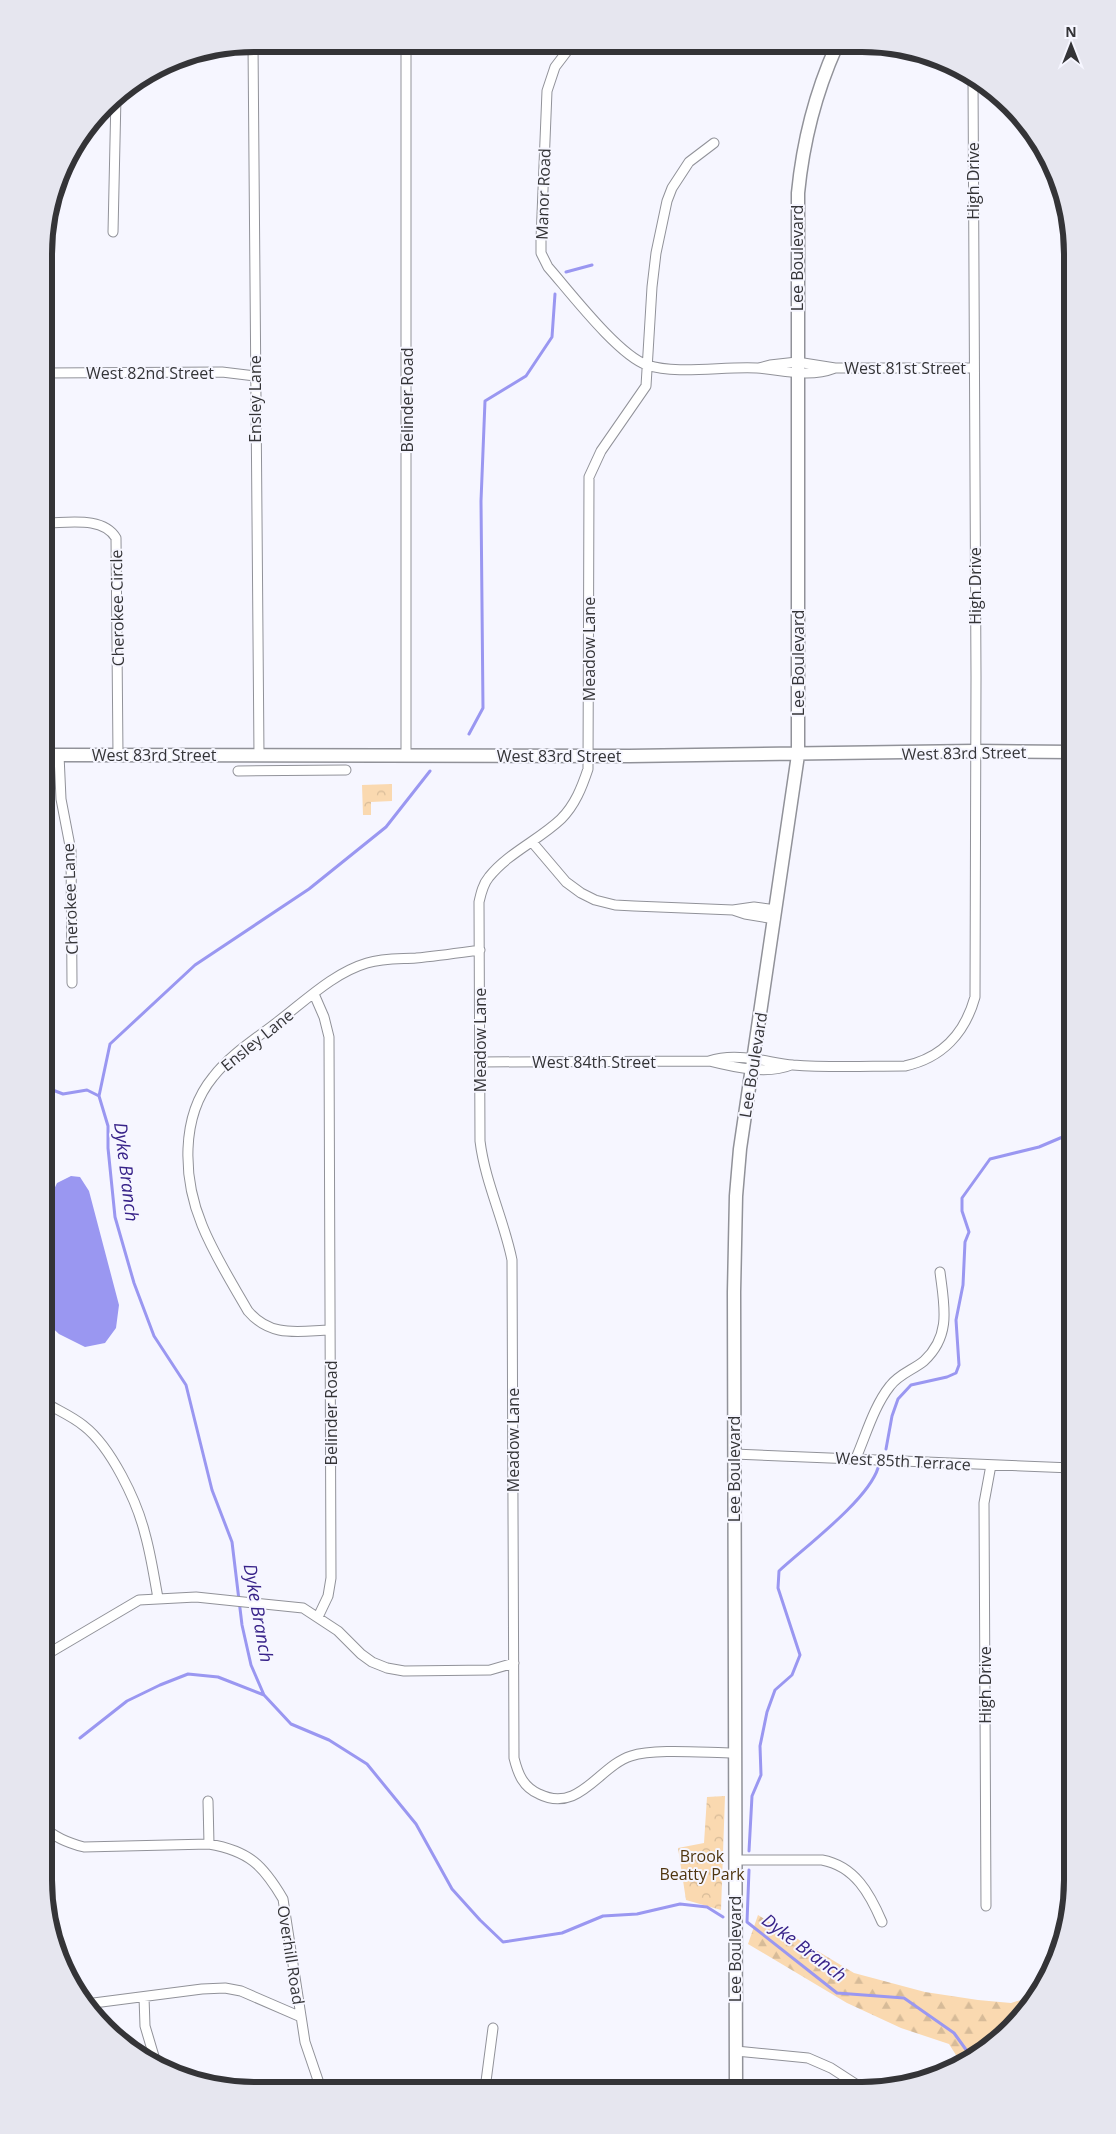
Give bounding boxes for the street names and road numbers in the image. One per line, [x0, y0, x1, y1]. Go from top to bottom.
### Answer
street label: High Drive [962, 142, 984, 220]
street label: Manor Road [530, 148, 556, 240]
street label: Lee Boulevard [786, 205, 808, 311]
street label: Belinder Road [396, 348, 418, 452]
street label: Ensley Lane [244, 355, 266, 443]
street label: West 81st Street [844, 357, 966, 379]
street label: West 82nd Street [86, 362, 214, 384]
street label: High Drive [964, 547, 986, 625]
street label: Cherokee Circle [105, 549, 129, 667]
street label: Meadow Lane [578, 597, 600, 701]
street label: Lee Boulevard [787, 610, 809, 716]
street label: West 83rd Street [901, 741, 1027, 765]
street label: West 83rd Street [92, 744, 217, 766]
street label: West 83rd Street [497, 745, 622, 767]
street label: Cherokee Lane [57, 843, 83, 955]
street label: Meadow Lane [469, 988, 491, 1092]
street label: Ensley Lane [216, 1004, 298, 1076]
street label: Lee Boulevard [734, 1011, 772, 1119]
street label: West 84th Street [532, 1051, 656, 1073]
street label: Belinder Road [320, 1361, 342, 1465]
street label: Meadow Lane [502, 1388, 524, 1492]
street label: Lee Boulevard [723, 1416, 745, 1522]
street label: West 85th Terrace [835, 1446, 971, 1476]
street label: High Drive [974, 1646, 996, 1724]
street label: Lee Boulevard [724, 1896, 746, 2002]
street label: Overhill Road [272, 1904, 310, 2006]

